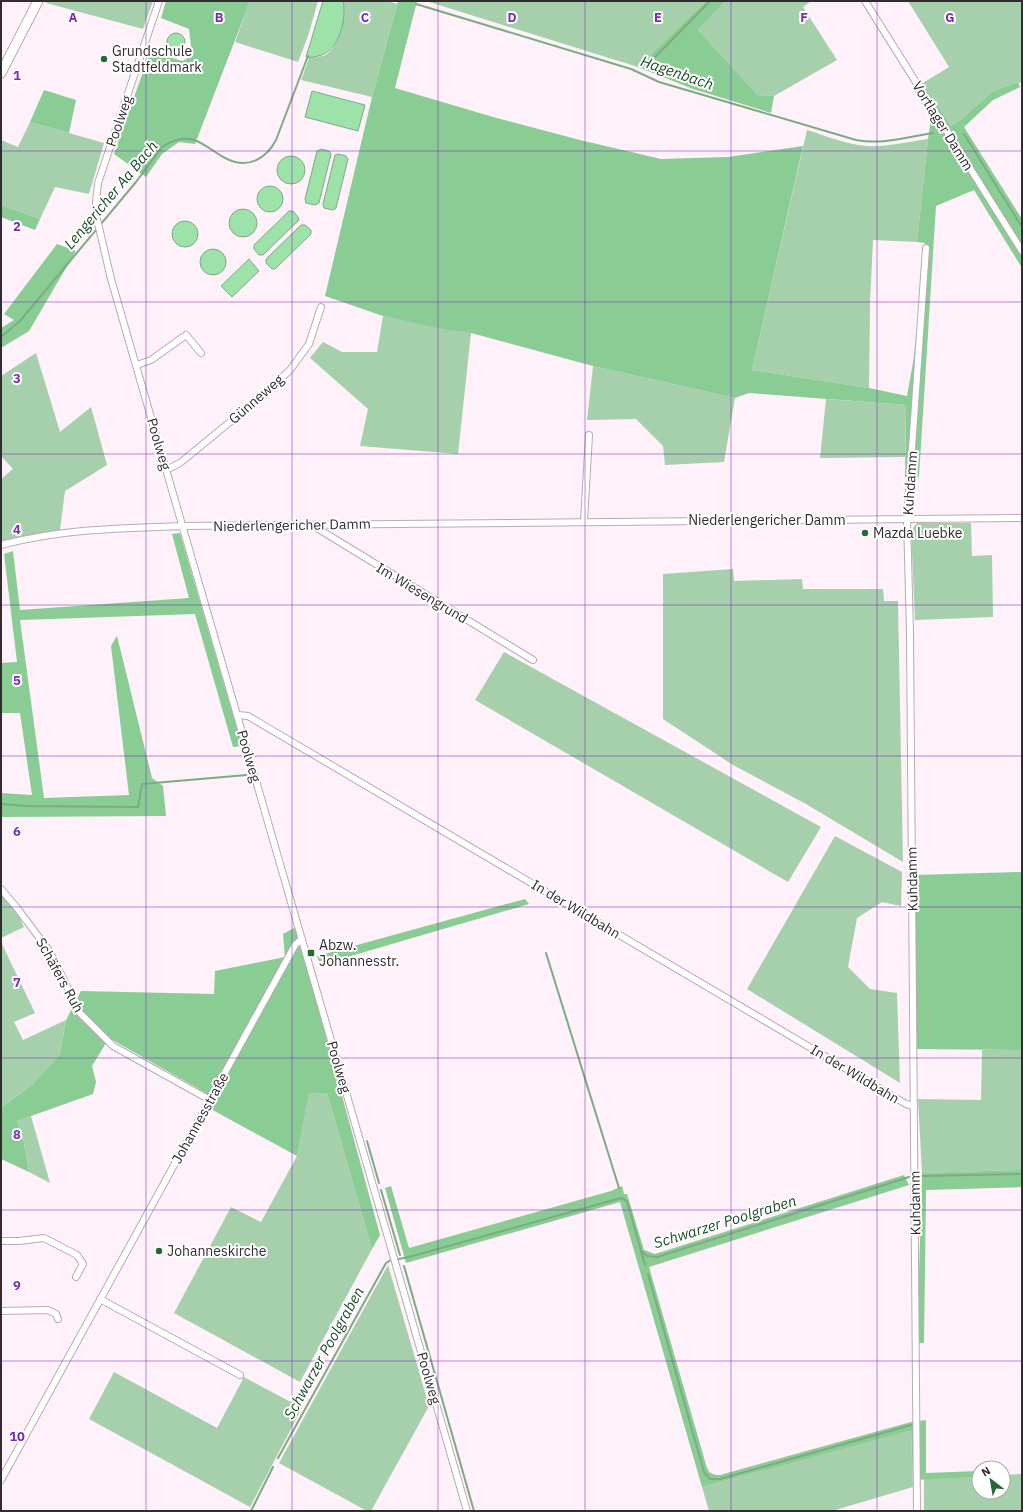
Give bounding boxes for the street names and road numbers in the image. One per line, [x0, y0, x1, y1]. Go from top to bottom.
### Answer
street label: Vortlager Damm [908, 78, 978, 174]
street label: Poolweg [102, 92, 136, 149]
street label: Günneweg [225, 370, 288, 428]
street label: Poolweg [143, 416, 175, 473]
street label: Kuhdamm [899, 450, 921, 516]
street label: Niederlengericher Damm [688, 511, 846, 529]
street label: Niederlengericher Damm [213, 515, 371, 535]
street label: Im Wiesengrund [373, 559, 471, 627]
street label: Poolweg [233, 728, 265, 785]
street label: Kuhdamm [902, 847, 922, 911]
street label: In der Wildbahn [528, 875, 624, 943]
street label: Schäfers Ruh [32, 934, 88, 1016]
street label: Poolweg [323, 1039, 355, 1096]
street label: In der Wildbahn [807, 1040, 903, 1108]
street label: Johannesstraße [168, 1069, 233, 1167]
street label: Kuhdamm [905, 1171, 925, 1235]
street label: Poolweg [413, 1350, 445, 1407]

